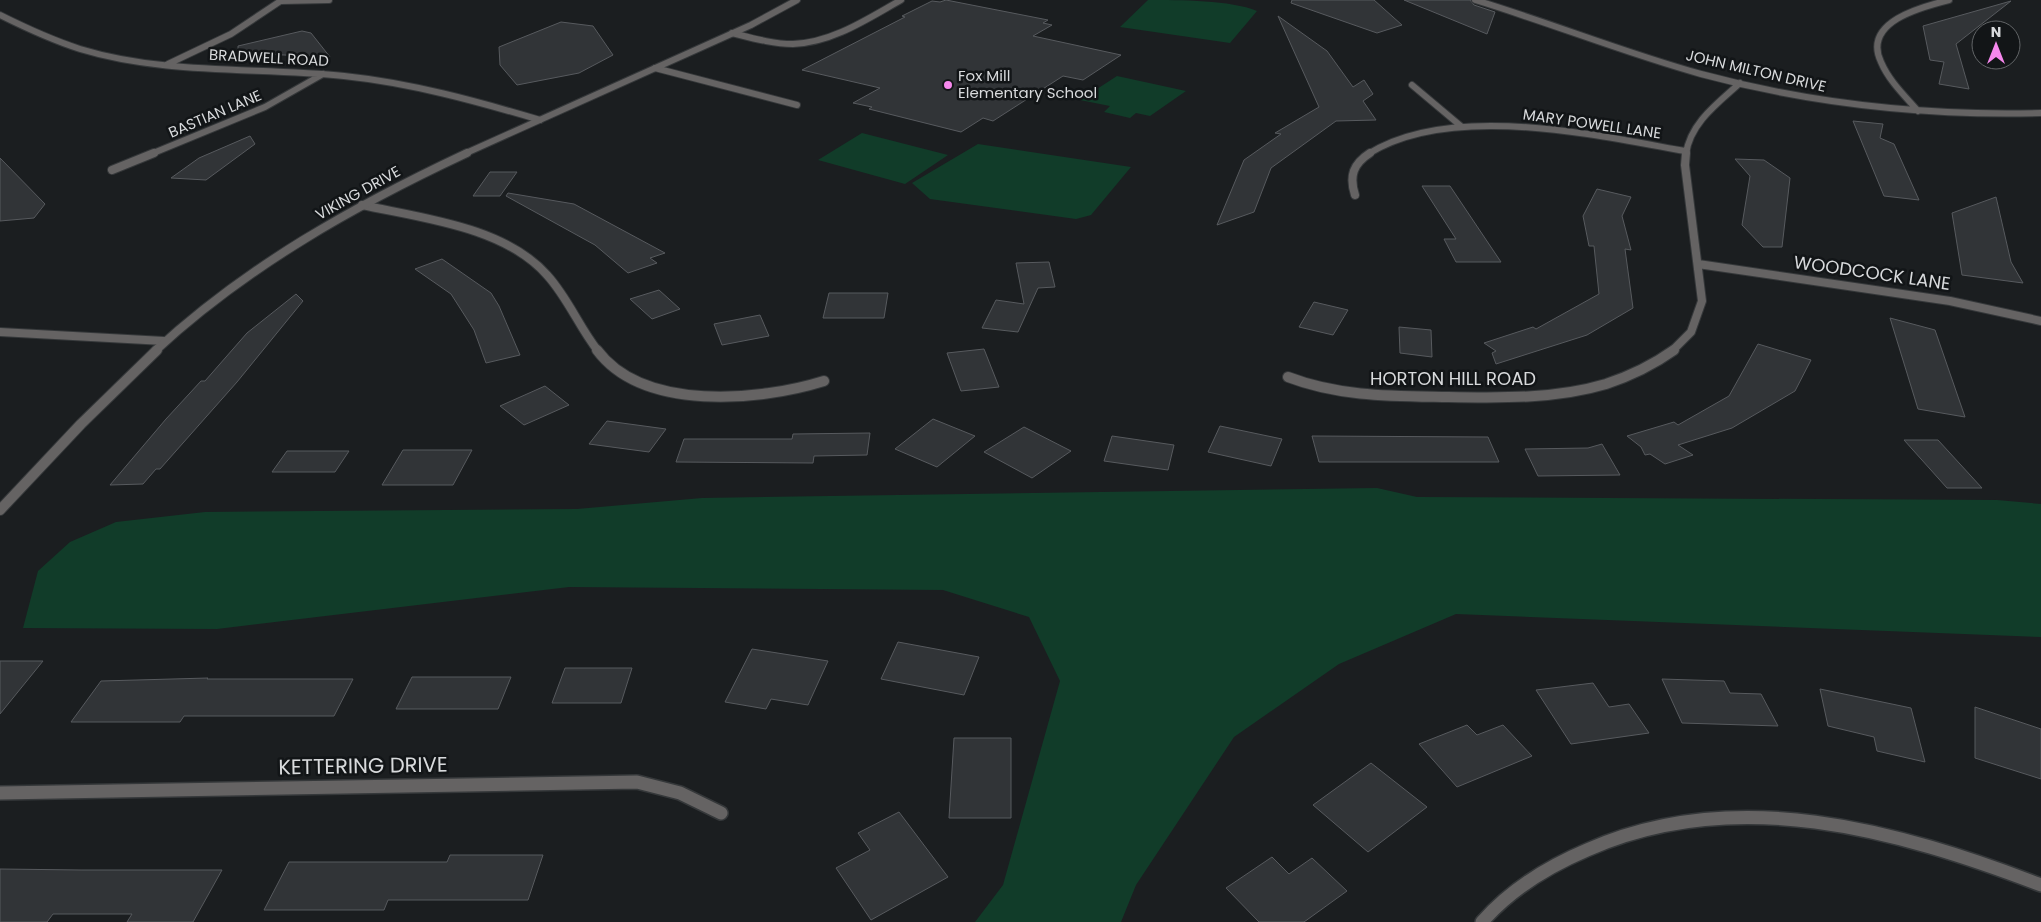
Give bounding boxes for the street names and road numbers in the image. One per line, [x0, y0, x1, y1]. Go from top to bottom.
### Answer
street label: BRADWELL ROAD [209, 44, 329, 71]
street label: JOHN MILTON DRIVE [1684, 44, 1828, 97]
street label: BASTIAN LANE [165, 84, 265, 143]
street label: MARY POWELL LANE [1522, 103, 1663, 144]
street label: VIKING DRIVE [312, 161, 404, 225]
street label: WOODCOCK LANE [1792, 249, 1952, 296]
street label: HORTON HILL ROAD [1370, 366, 1536, 391]
street label: KETTERING DRIVE [278, 750, 448, 781]

